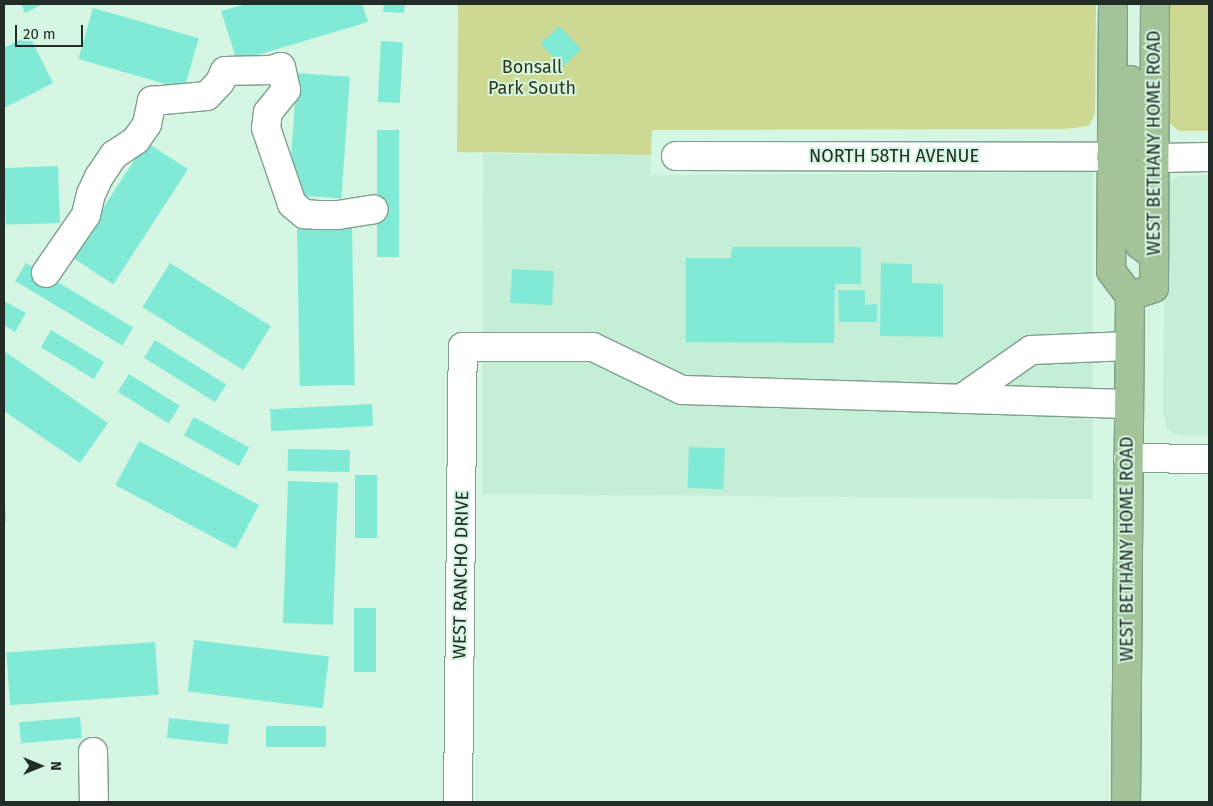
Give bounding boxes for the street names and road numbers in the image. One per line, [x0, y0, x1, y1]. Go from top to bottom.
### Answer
street label: WEST BETHANY HOME ROAD [1143, 30, 1165, 256]
street label: NORTH 58TH AVENUE [809, 145, 979, 167]
street label: WEST BETHANY HOME ROAD [1116, 436, 1138, 662]
street label: WEST RANCHO DRIVE [449, 491, 473, 659]

